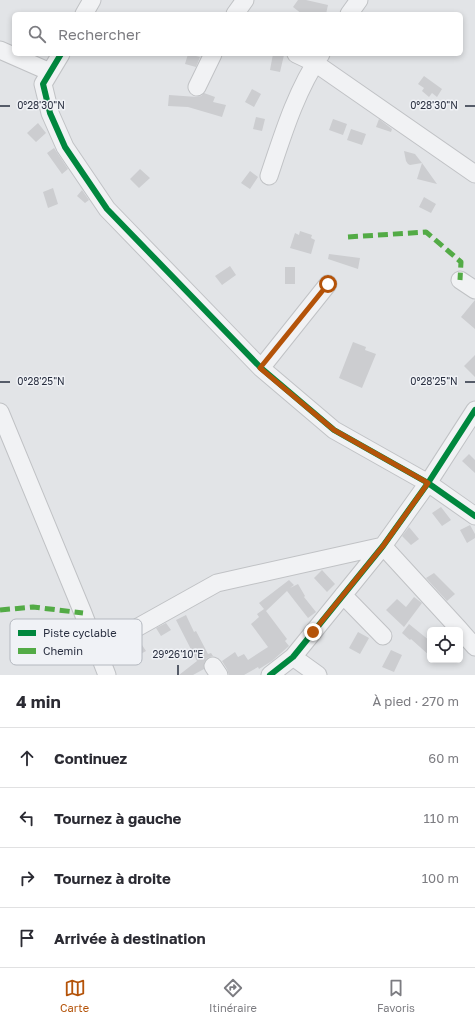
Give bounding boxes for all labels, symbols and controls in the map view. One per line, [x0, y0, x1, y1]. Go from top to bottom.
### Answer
search box [12, 12, 463, 56]
icon: search [26, 23, 48, 45]
text: Rechercher [58, 25, 141, 43]
text: 0°28'30"N [17, 99, 65, 111]
text: 0°28'30"N [410, 99, 458, 111]
route start [319, 275, 337, 293]
text: 0°28'25"N [17, 375, 65, 387]
text: 0°28'25"N [410, 375, 458, 387]
legend [10, 619, 142, 665]
route end [304, 623, 322, 641]
text: Piste cyclable [43, 626, 117, 639]
map controls [427, 627, 463, 663]
button: locate [427, 627, 463, 663]
text: Chemin [43, 644, 83, 657]
text: 29°26'10"E [153, 648, 203, 660]
text: 4 min [16, 691, 61, 712]
text: À pied · 270 m [372, 693, 459, 709]
icon: ahead [16, 747, 38, 769]
text: Continuez [54, 749, 127, 767]
text: 60 m [428, 750, 459, 766]
icon: left [16, 807, 38, 829]
text: Tournez à gauche [54, 809, 181, 827]
text: 110 m [424, 810, 459, 826]
icon: right [16, 867, 38, 889]
text: Tournez à droite [54, 869, 171, 887]
text: 100 m [422, 870, 459, 886]
icon: arrive [16, 927, 38, 949]
text: Arrivée à destination [54, 929, 206, 947]
tab: Carte [60, 977, 89, 1014]
tab: Itinéraire [209, 977, 257, 1014]
tab: Favoris [377, 977, 415, 1014]

